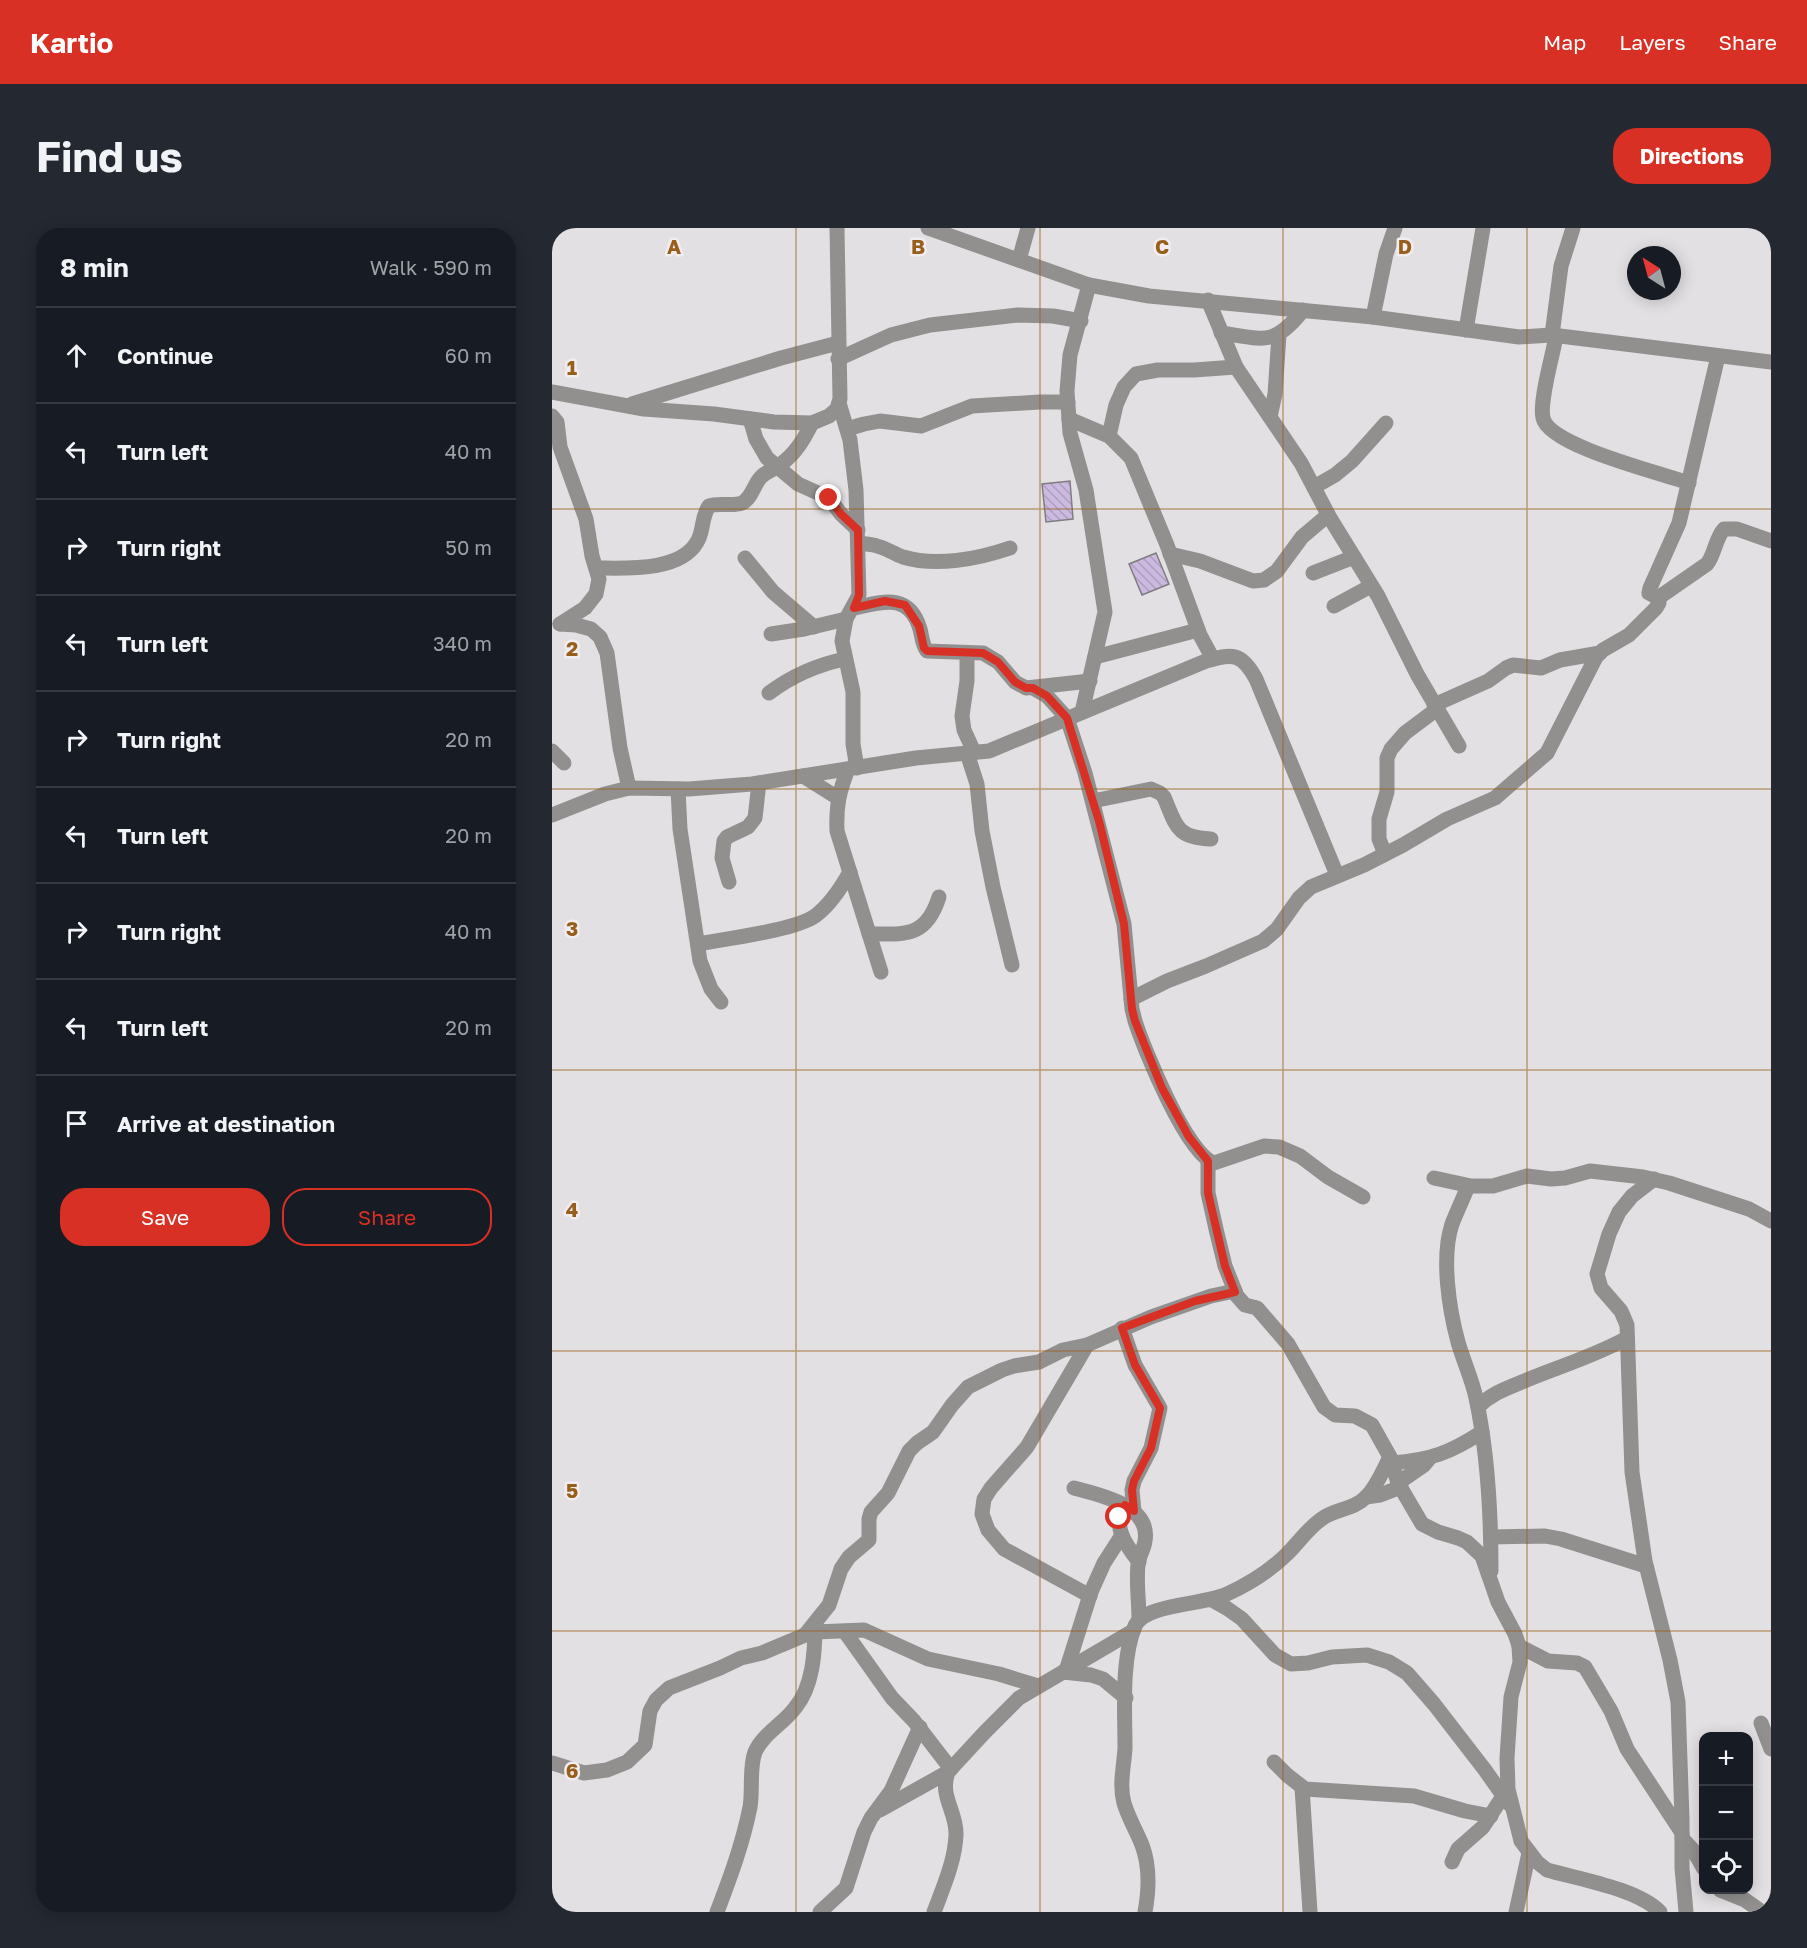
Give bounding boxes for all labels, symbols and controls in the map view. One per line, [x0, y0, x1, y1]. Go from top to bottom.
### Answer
text: Kartio [30, 26, 113, 59]
text: Map [1543, 29, 1586, 55]
text: Layers [1619, 29, 1686, 55]
text: Share [1719, 29, 1777, 55]
button: Directions [1613, 128, 1771, 184]
text: Find us [36, 131, 183, 181]
text: A [667, 234, 681, 258]
text: B [911, 234, 925, 258]
text: C [1155, 234, 1169, 258]
text: D [1398, 234, 1412, 258]
north arrow [1627, 246, 1681, 300]
text: 8 min [60, 252, 129, 283]
text: Walk · 590 m [370, 255, 492, 279]
icon: ahead [60, 339, 93, 372]
text: Continue [117, 342, 213, 369]
text: 60 m [445, 343, 492, 367]
text: 1 [567, 355, 577, 379]
icon: left [60, 435, 93, 468]
text: Turn left [117, 438, 208, 465]
text: 40 m [445, 439, 492, 463]
route end [815, 484, 841, 510]
icon: right [60, 531, 93, 564]
text: Turn right [117, 534, 221, 561]
text: 50 m [445, 535, 492, 559]
icon: left [60, 627, 93, 660]
text: Turn left [117, 630, 208, 657]
text: 340 m [433, 631, 492, 655]
text: 2 [566, 636, 578, 660]
icon: right [60, 723, 93, 756]
text: Turn right [117, 726, 221, 753]
text: 20 m [445, 727, 492, 751]
icon: left [60, 819, 93, 852]
text: Turn left [117, 822, 208, 849]
text: 20 m [445, 823, 492, 847]
icon: right [60, 915, 93, 948]
text: 3 [566, 916, 578, 940]
text: Turn right [117, 918, 221, 945]
text: 40 m [445, 919, 492, 943]
icon: left [60, 1011, 93, 1044]
text: Turn left [117, 1014, 208, 1041]
text: 20 m [445, 1015, 492, 1039]
icon: arrive [60, 1107, 93, 1140]
text: Arrive at destination [117, 1110, 335, 1137]
button: Save [60, 1188, 270, 1246]
button: Share [282, 1188, 492, 1246]
text: 4 [566, 1197, 578, 1221]
text: 5 [566, 1478, 578, 1502]
route start [1105, 1503, 1131, 1529]
map controls [1699, 1732, 1753, 1894]
button: + [1699, 1732, 1753, 1786]
text: 6 [566, 1758, 578, 1782]
button: − [1699, 1786, 1753, 1840]
button: locate [1699, 1840, 1753, 1894]

